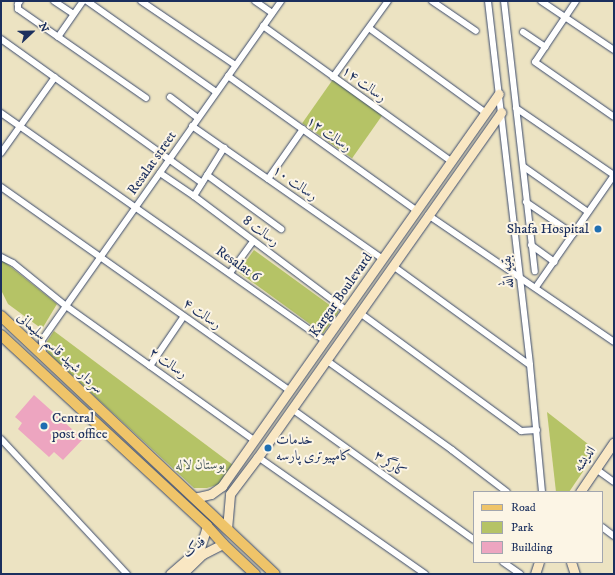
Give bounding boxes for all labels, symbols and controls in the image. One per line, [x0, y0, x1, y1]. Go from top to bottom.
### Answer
north arrow [12, 12, 52, 52]
text: N [35, 21, 51, 34]
street label: رسالت ۱۴ [338, 62, 390, 106]
street label: رسالت ۱۲ [303, 113, 355, 155]
street label: Resalat street [124, 128, 180, 198]
street label: رسالت ۱۰ [269, 162, 321, 204]
street label: رسالت 8 [239, 212, 283, 250]
place label: Shafa Hospital [507, 221, 589, 237]
marker: Shafa Hospital [592, 223, 604, 235]
street label: Resalat 6 [212, 243, 264, 285]
street label: Kargar Boulevard [306, 250, 376, 340]
street label: بقیه الله [498, 255, 518, 289]
street label: رسالت ۴ [180, 295, 224, 333]
street label: سردار شهید قاسم سلیمانی [13, 309, 107, 397]
street label: رسالت ۲ [146, 344, 190, 382]
place label: Central post office [52, 410, 108, 442]
marker: Central post office [39, 421, 49, 431]
place label: خدمات کامپیوتری پارسه [276, 432, 351, 464]
marker: خدمات کامپیوتری پارسه [263, 443, 273, 453]
street label: اندیشه [570, 443, 600, 475]
street label: کارگر ۳ [371, 447, 409, 481]
park label: بوستان لاله [175, 457, 225, 473]
legend [473, 491, 603, 563]
text: Road [511, 500, 536, 515]
text: Park [511, 520, 533, 535]
street label: فدک [179, 533, 209, 561]
text: Building [511, 540, 552, 555]

